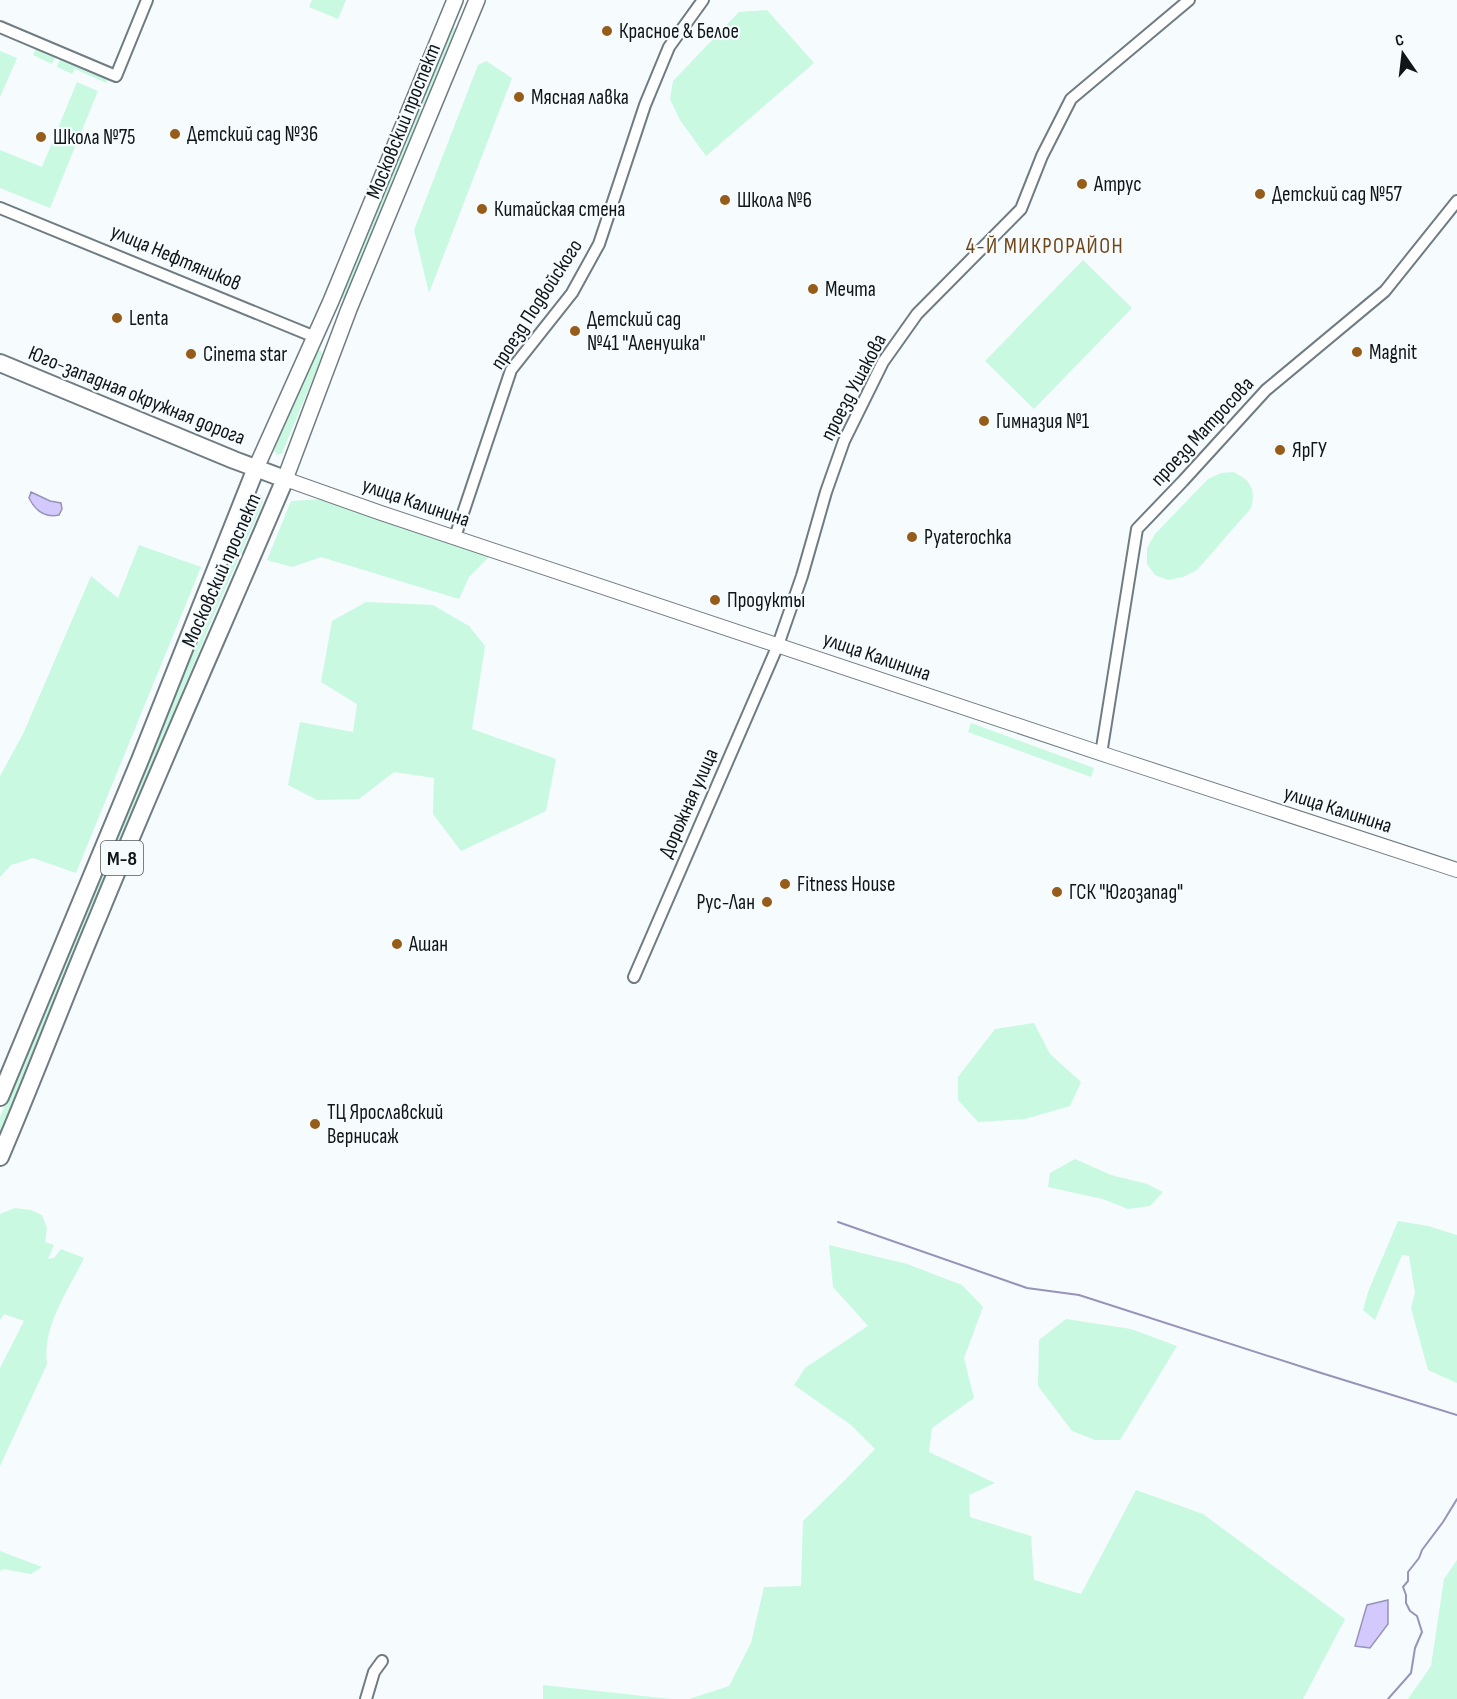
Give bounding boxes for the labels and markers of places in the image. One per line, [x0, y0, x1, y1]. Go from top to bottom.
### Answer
place label: Красное & Белое [619, 19, 739, 44]
marker: Красное & Белое [600, 24, 614, 38]
place label: Мясная лавка [531, 85, 629, 110]
marker: Мясная лавка [512, 90, 526, 104]
place label: Детский сад №36 [187, 122, 318, 147]
place label: Школа №75 [53, 125, 136, 150]
marker: Детский сад №36 [168, 127, 182, 141]
marker: Школа №75 [34, 130, 48, 144]
place label: Атрус [1093, 172, 1142, 197]
marker: Атрус [1075, 177, 1089, 191]
place label: Детский сад №57 [1272, 182, 1403, 207]
marker: Детский сад №57 [1253, 187, 1267, 201]
place label: Школа №6 [737, 188, 812, 213]
marker: Школа №6 [718, 193, 732, 207]
place label: Китайская стена [494, 197, 625, 222]
marker: Китайская стена [475, 202, 489, 216]
place label: Мечта [825, 277, 876, 302]
marker: Мечта [806, 282, 820, 296]
place label: Lenta [129, 306, 169, 331]
place label: Детский сад №41 "Аленушка" [587, 307, 706, 356]
marker: Lenta [110, 311, 124, 325]
marker: Детский сад №41 "Аленушка" [568, 324, 582, 338]
place label: Magnit [1369, 340, 1417, 365]
place label: Cinema star [203, 342, 287, 367]
marker: Magnit [1350, 345, 1364, 359]
marker: Cinema star [184, 347, 198, 361]
place label: Гимназия №1 [996, 409, 1090, 434]
marker: Гимназия №1 [977, 414, 991, 428]
place label: ЯрГУ [1292, 438, 1327, 463]
marker: ЯрГУ [1273, 443, 1287, 457]
place label: Pyaterochka [924, 525, 1012, 550]
marker: Pyaterochka [905, 530, 919, 544]
place label: Продукты [727, 588, 805, 613]
marker: Продукты [708, 593, 722, 607]
place label: Fitness House [797, 872, 895, 897]
marker: Fitness House [778, 877, 792, 891]
place label: ГСК "Югозапад" [1069, 880, 1183, 905]
marker: ГСК "Югозапад" [1050, 885, 1064, 899]
place label: Рус-Лан [696, 890, 755, 915]
marker: Рус-Лан [760, 895, 774, 909]
place label: Ашан [408, 932, 448, 957]
marker: Ашан [390, 937, 404, 951]
place label: ТЦ Ярославский Вернисаж [327, 1100, 443, 1149]
marker: ТЦ Ярославский Вернисаж [308, 1117, 322, 1131]

